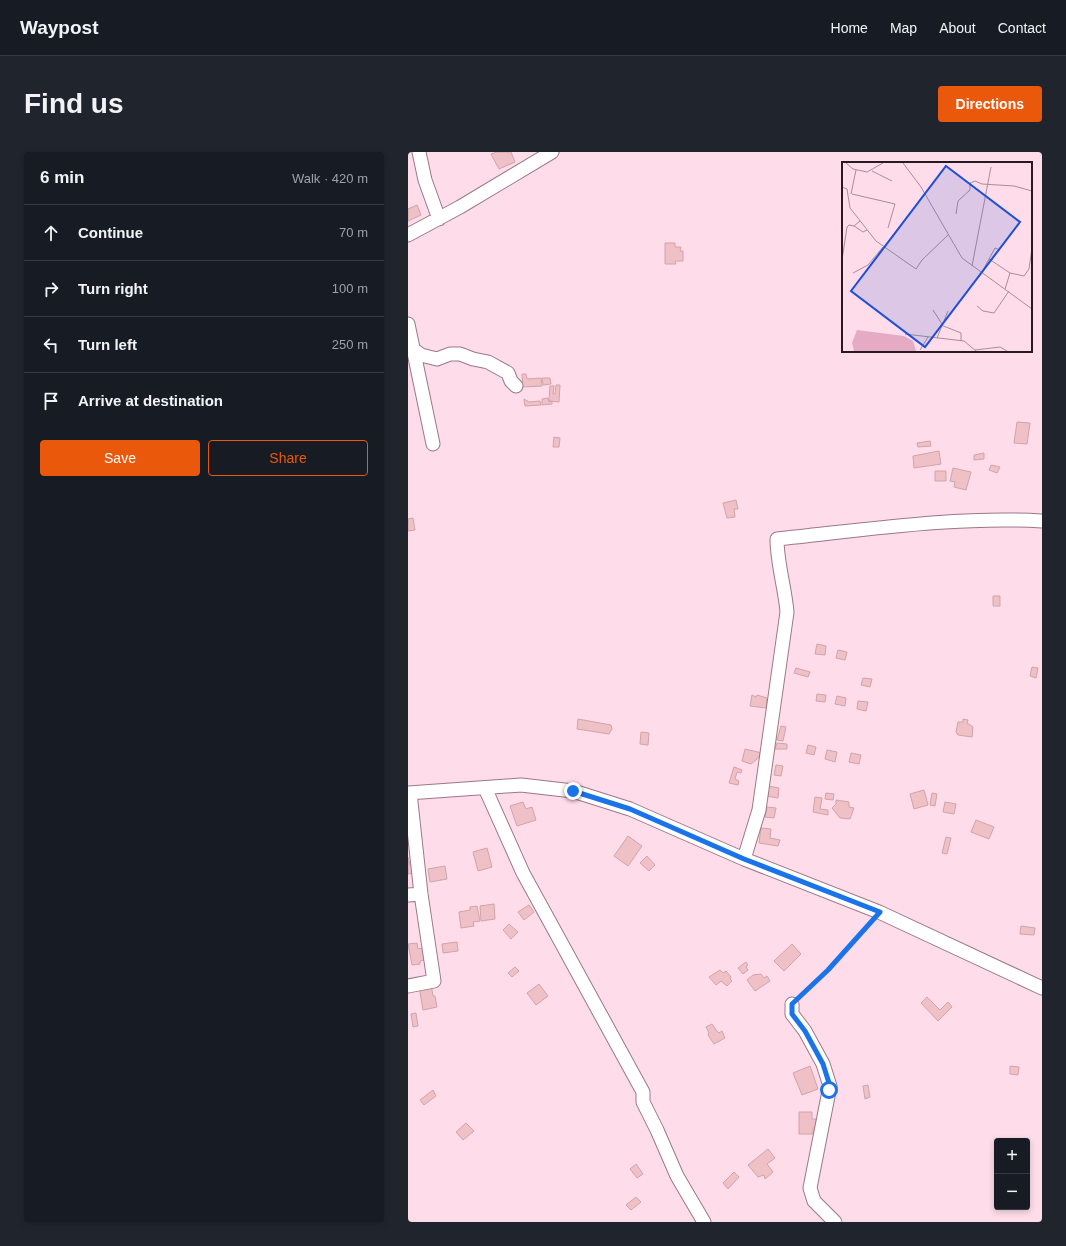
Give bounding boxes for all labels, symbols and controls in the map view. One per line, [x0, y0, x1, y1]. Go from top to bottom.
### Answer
text: Waypost [20, 17, 98, 38]
text: Home [831, 20, 868, 36]
text: Map [890, 20, 917, 36]
text: About [939, 20, 976, 36]
text: Contact [998, 20, 1046, 36]
button: Directions [938, 86, 1042, 122]
text: Find us [24, 88, 124, 119]
inset map [842, 162, 1032, 352]
text: 6 min [40, 168, 84, 187]
text: Walk · 420 m [292, 171, 368, 186]
icon: ahead [40, 222, 62, 244]
text: Continue [78, 224, 143, 241]
text: 70 m [339, 225, 368, 240]
icon: right [40, 278, 62, 300]
text: Turn right [78, 280, 148, 297]
text: 100 m [332, 281, 368, 296]
icon: left [40, 334, 62, 356]
text: Turn left [78, 336, 137, 353]
text: 250 m [332, 337, 368, 352]
icon: arrive [40, 390, 62, 412]
text: Arrive at destination [78, 392, 223, 409]
button: Save [40, 440, 200, 476]
button: Share [208, 440, 368, 476]
route end [564, 782, 582, 800]
route start [820, 1081, 838, 1099]
map controls [994, 1138, 1030, 1210]
button: + [994, 1138, 1030, 1174]
button: − [994, 1174, 1030, 1210]

